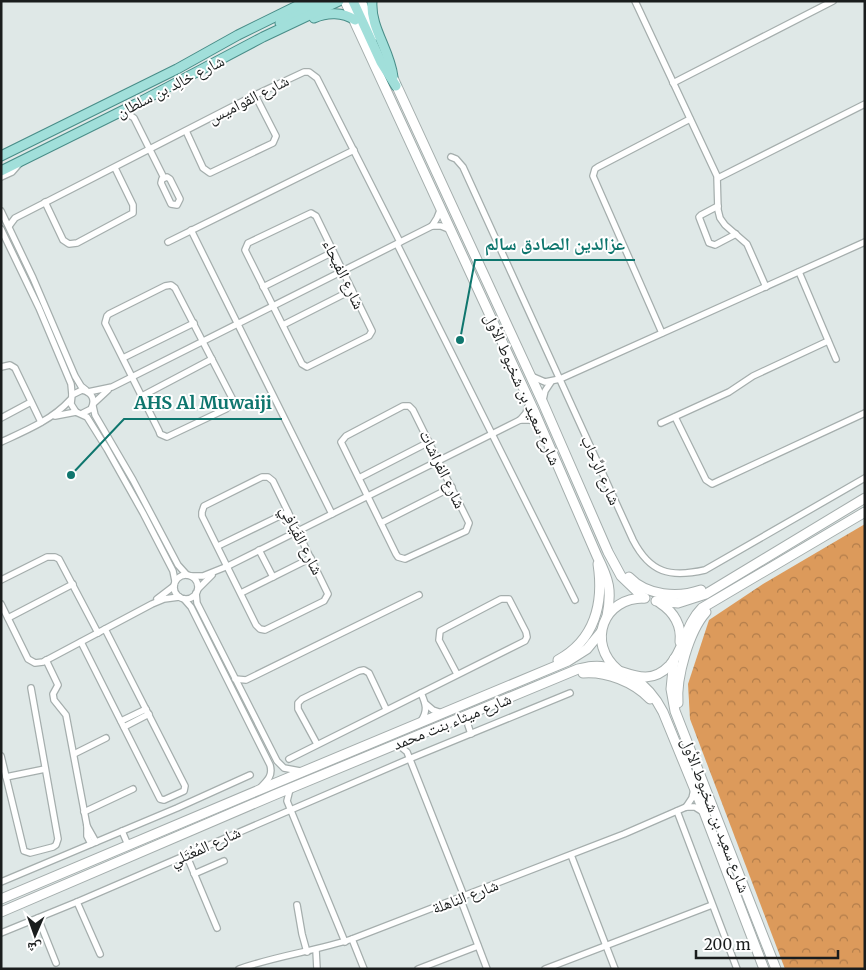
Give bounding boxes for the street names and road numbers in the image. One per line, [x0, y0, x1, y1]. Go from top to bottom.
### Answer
street label: شارع خالِد بن سلطان [113, 50, 228, 123]
street label: شارع القواميس [204, 70, 292, 129]
street label: شارع الفيحاء [318, 236, 369, 313]
street label: شارع سعيد بن شخبوط الأول [479, 310, 566, 469]
street label: شارع الفراشات [415, 427, 471, 512]
street label: شارع الرِّحاب [576, 432, 625, 508]
street label: شارع الفَيَافِي [273, 502, 328, 579]
street label: شارع ميثاء بنت محمد [390, 688, 515, 755]
street label: شارع سعيد بن شخبوط الأول [676, 735, 755, 896]
street label: شارع المُعْتَلي [167, 822, 245, 873]
street label: شارع الناهلة [429, 874, 501, 919]

